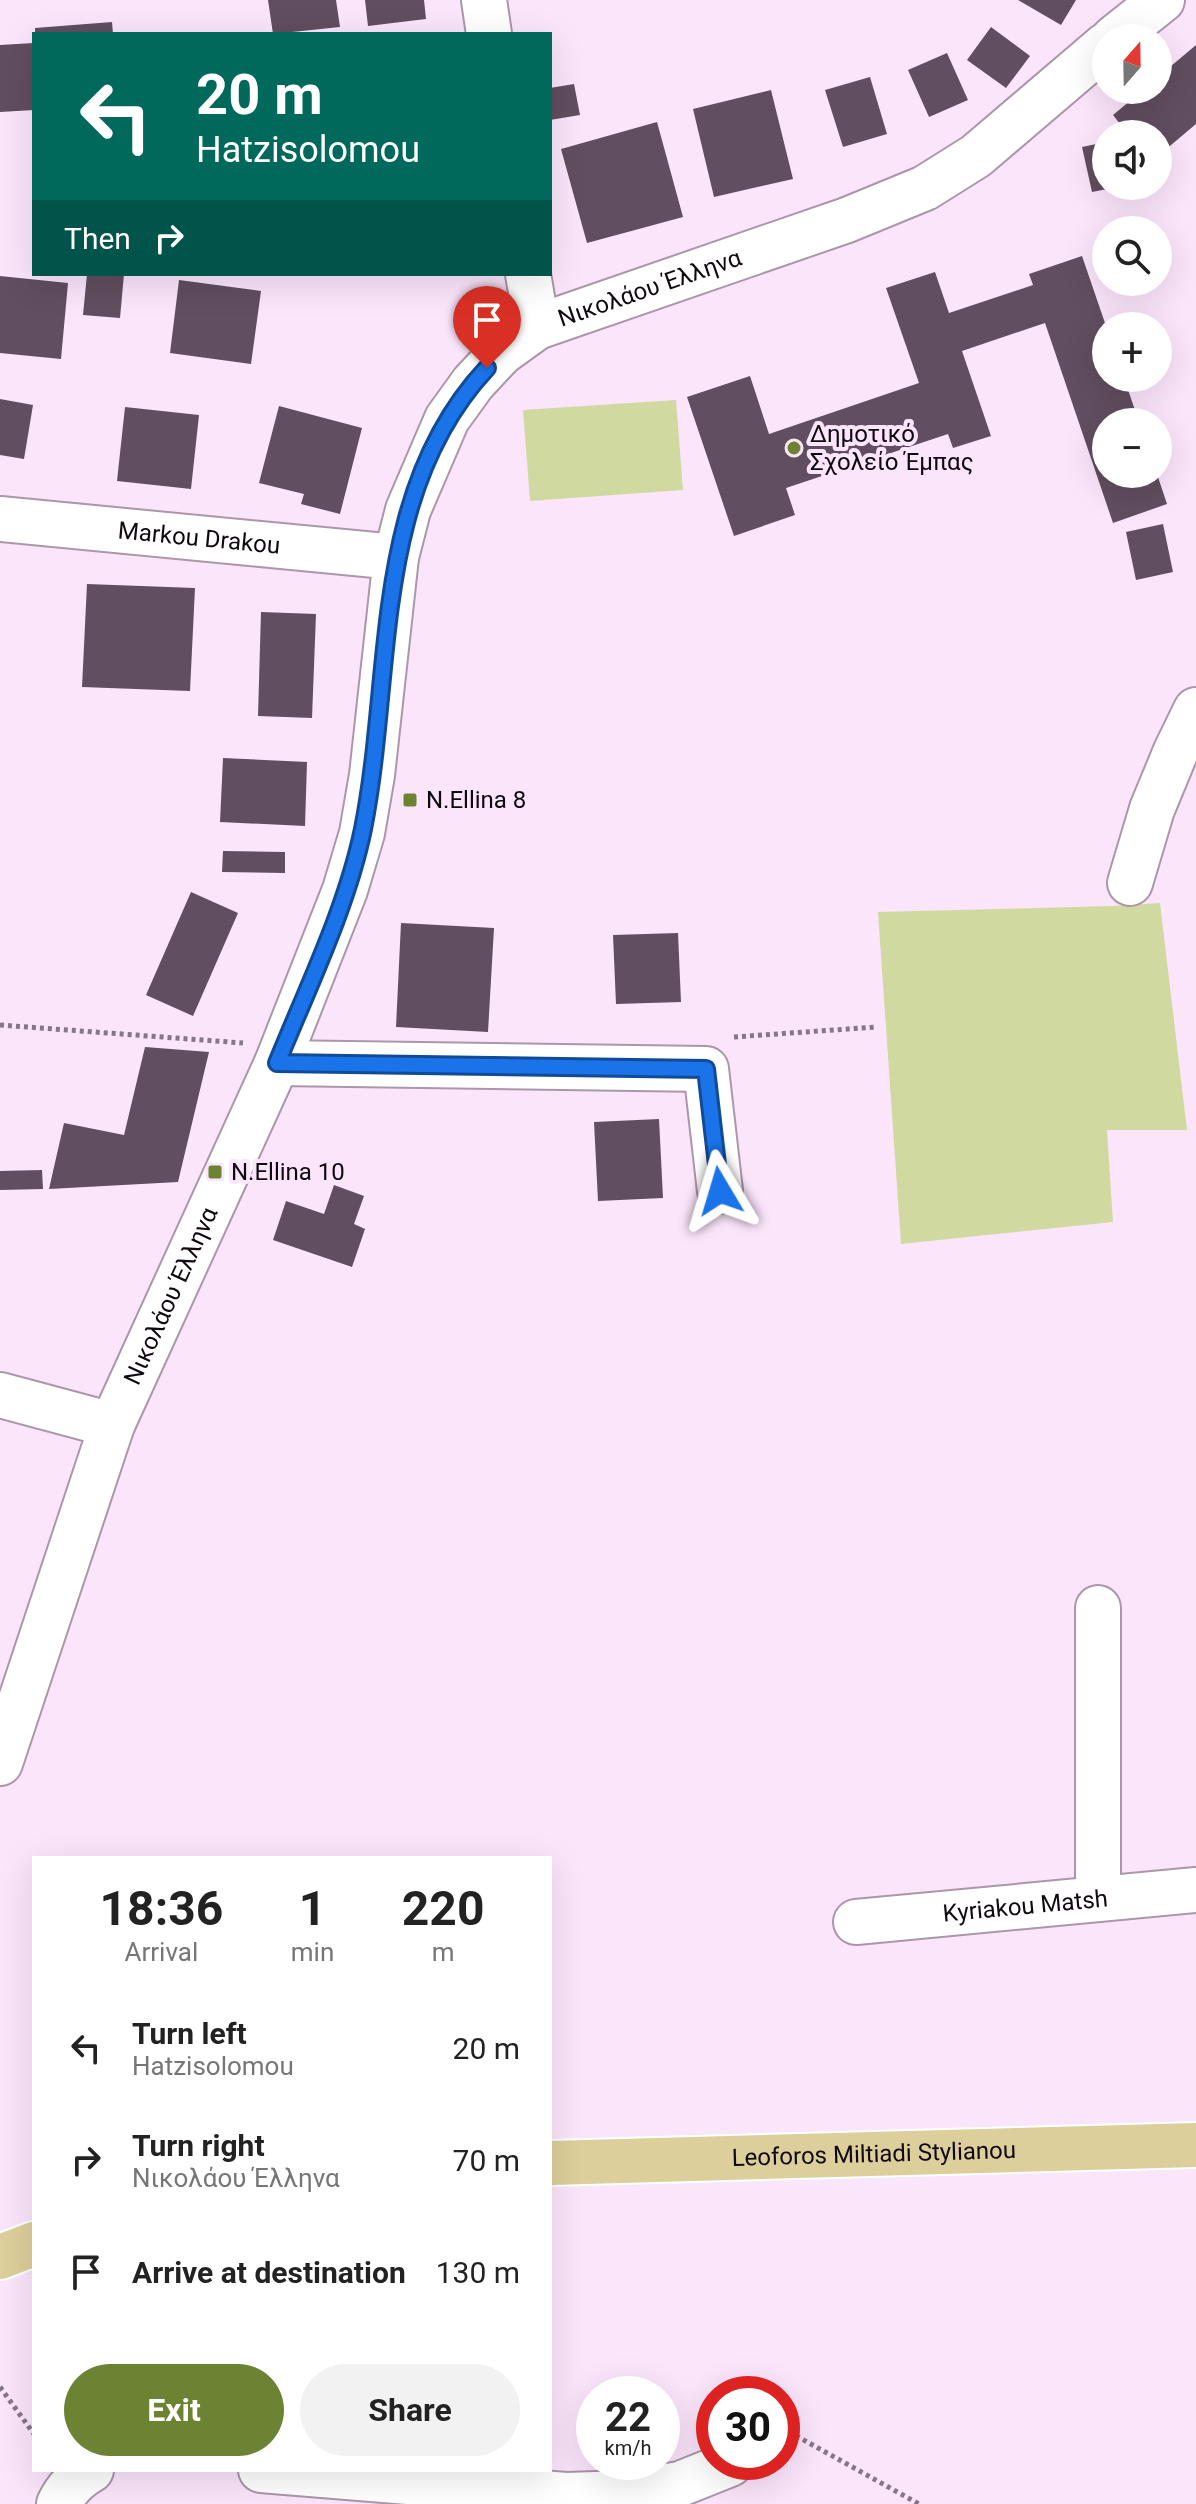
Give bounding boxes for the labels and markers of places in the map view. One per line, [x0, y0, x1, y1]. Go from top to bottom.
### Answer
pin [453, 286, 521, 368]
place label: Δημοτικό Σχολείο Έμπας [810, 420, 974, 476]
marker: Δημοτικό Σχολείο Έμπας [785, 439, 803, 457]
place label: N.Ellina 8 [426, 786, 526, 814]
marker: N.Ellina 8 [401, 791, 419, 809]
place label: N.Ellina 10 [231, 1158, 345, 1186]
marker: N.Ellina 10 [206, 1163, 224, 1181]

